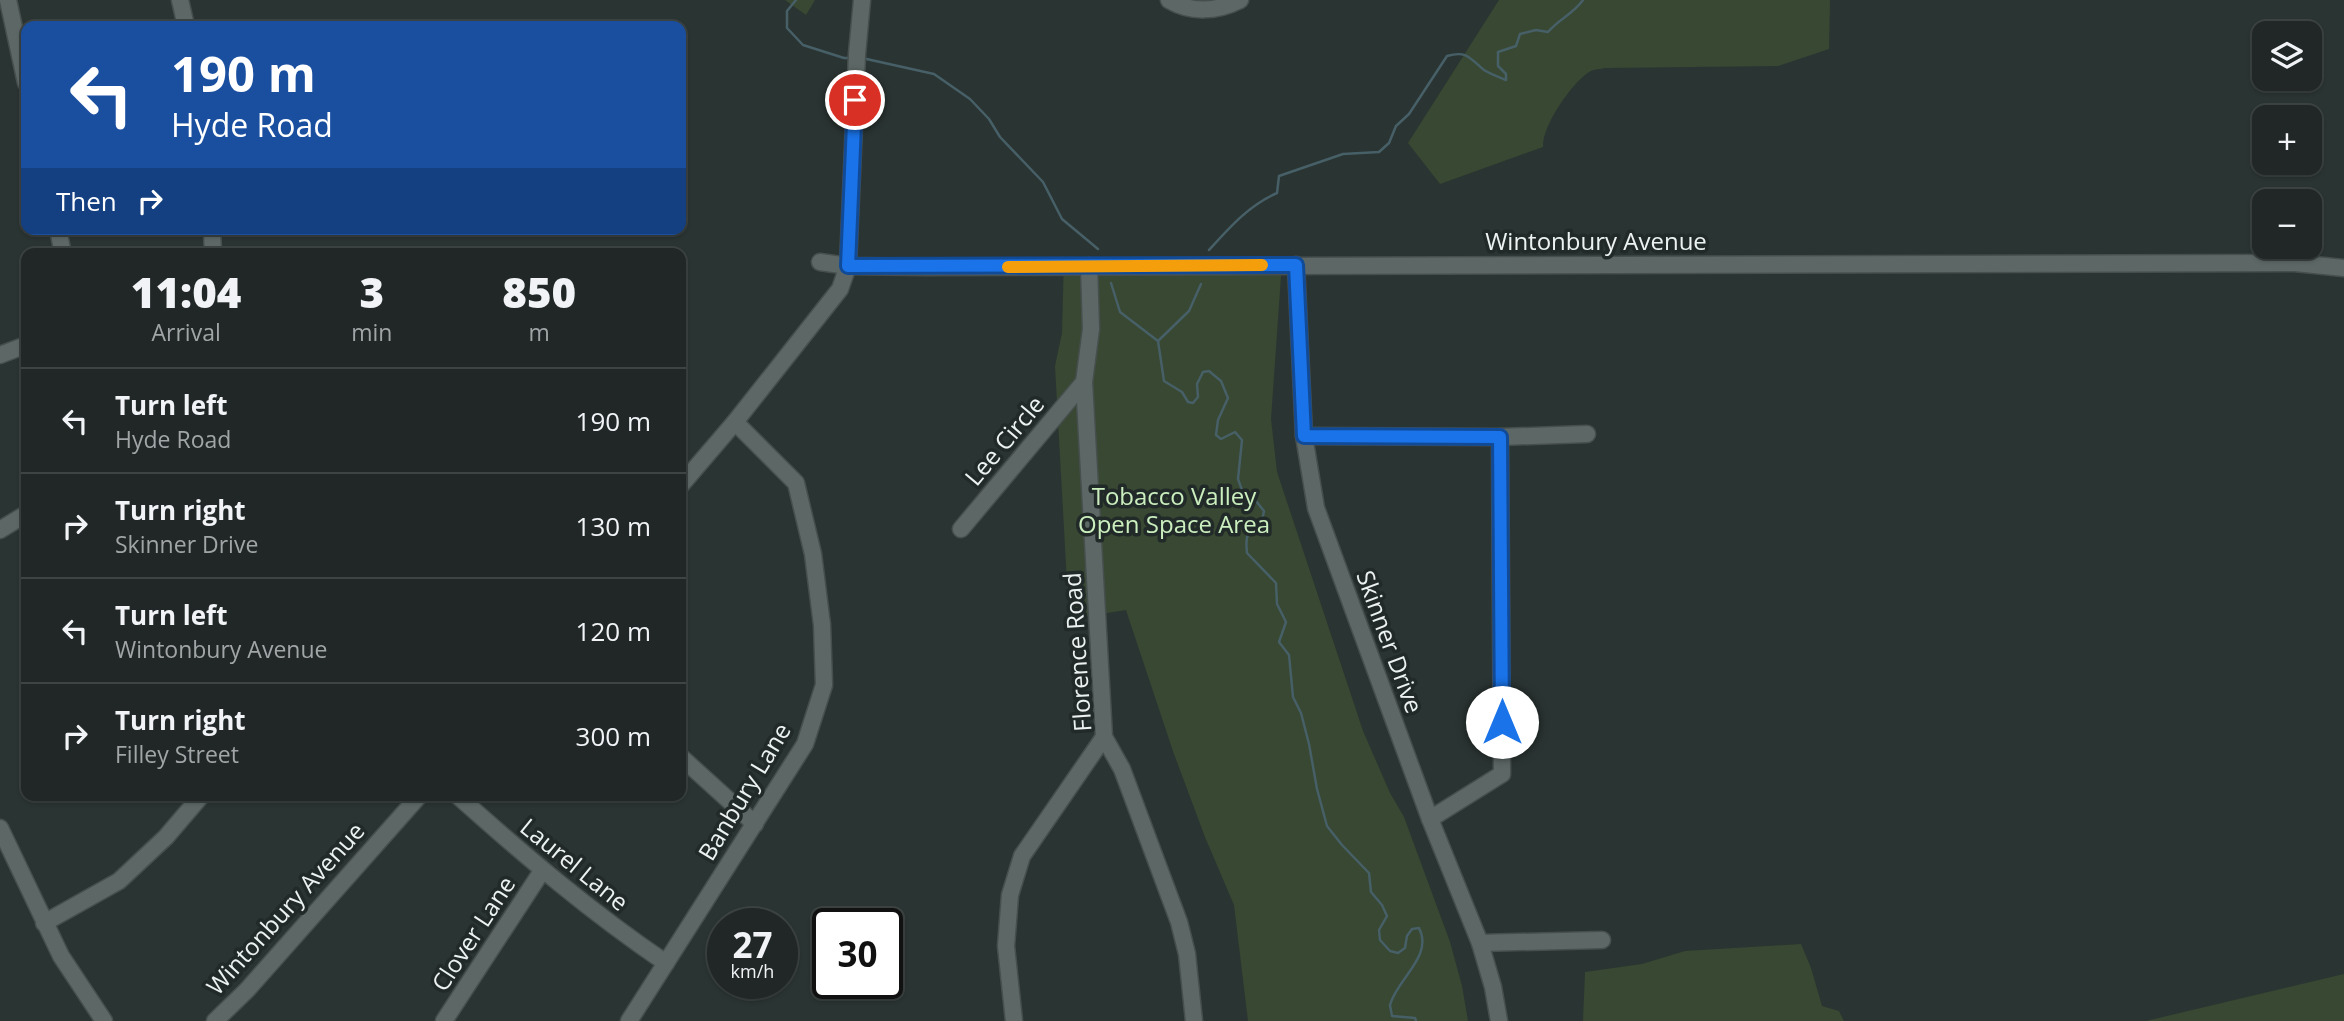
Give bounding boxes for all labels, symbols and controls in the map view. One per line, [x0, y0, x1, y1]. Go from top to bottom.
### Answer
map controls [2252, 21, 2322, 259]
button: layers [2252, 21, 2322, 91]
text: 190 m [171, 40, 316, 106]
icon: left [56, 49, 147, 140]
pin [825, 70, 885, 130]
icon: arrive [836, 81, 874, 119]
text: Hyde Road [171, 103, 333, 146]
button: + [2252, 105, 2322, 175]
icon: right [131, 182, 169, 220]
text: Then [56, 183, 117, 219]
button: − [2252, 189, 2322, 259]
street label: Wintonbury Avenue [1485, 224, 1707, 257]
text: 11:04 [131, 263, 241, 320]
text: 3 [360, 263, 384, 320]
text: 850 [502, 263, 576, 320]
text: Arrival [152, 316, 221, 348]
text: min [351, 316, 392, 348]
text: m [529, 316, 550, 348]
text: Turn left [115, 387, 227, 423]
street label: Lee Circle [957, 388, 1051, 492]
icon: left [56, 402, 94, 440]
text: 190 m [576, 403, 651, 439]
text: Hyde Road [115, 423, 231, 455]
park label: Tobacco Valley Open Space Area [1078, 479, 1270, 540]
text: Turn right [115, 492, 246, 528]
icon: right [56, 507, 94, 545]
text: 130 m [576, 508, 651, 544]
text: Skinner Drive [115, 528, 258, 560]
street label: Skinner Drive [1349, 566, 1431, 717]
street label: Florence Road [1054, 571, 1099, 733]
text: Turn left [115, 597, 227, 633]
icon: left [56, 612, 94, 650]
text: 120 m [576, 613, 651, 649]
text: Wintonbury Avenue [115, 633, 327, 665]
position arrow [1465, 685, 1539, 759]
text: Turn right [115, 702, 246, 738]
street label: Banbury Lane [690, 716, 798, 866]
icon: right [56, 717, 94, 755]
text: 300 m [576, 718, 651, 754]
text: Filley Street [115, 738, 239, 770]
street label: Laurel Lane [514, 810, 636, 918]
street label: Wintonbury Avenue [198, 815, 371, 1001]
street label: Clover Lane [423, 869, 522, 997]
speed limit sign: 30 [812, 908, 903, 999]
text: 27 [732, 921, 773, 968]
text: km/h [731, 959, 774, 983]

